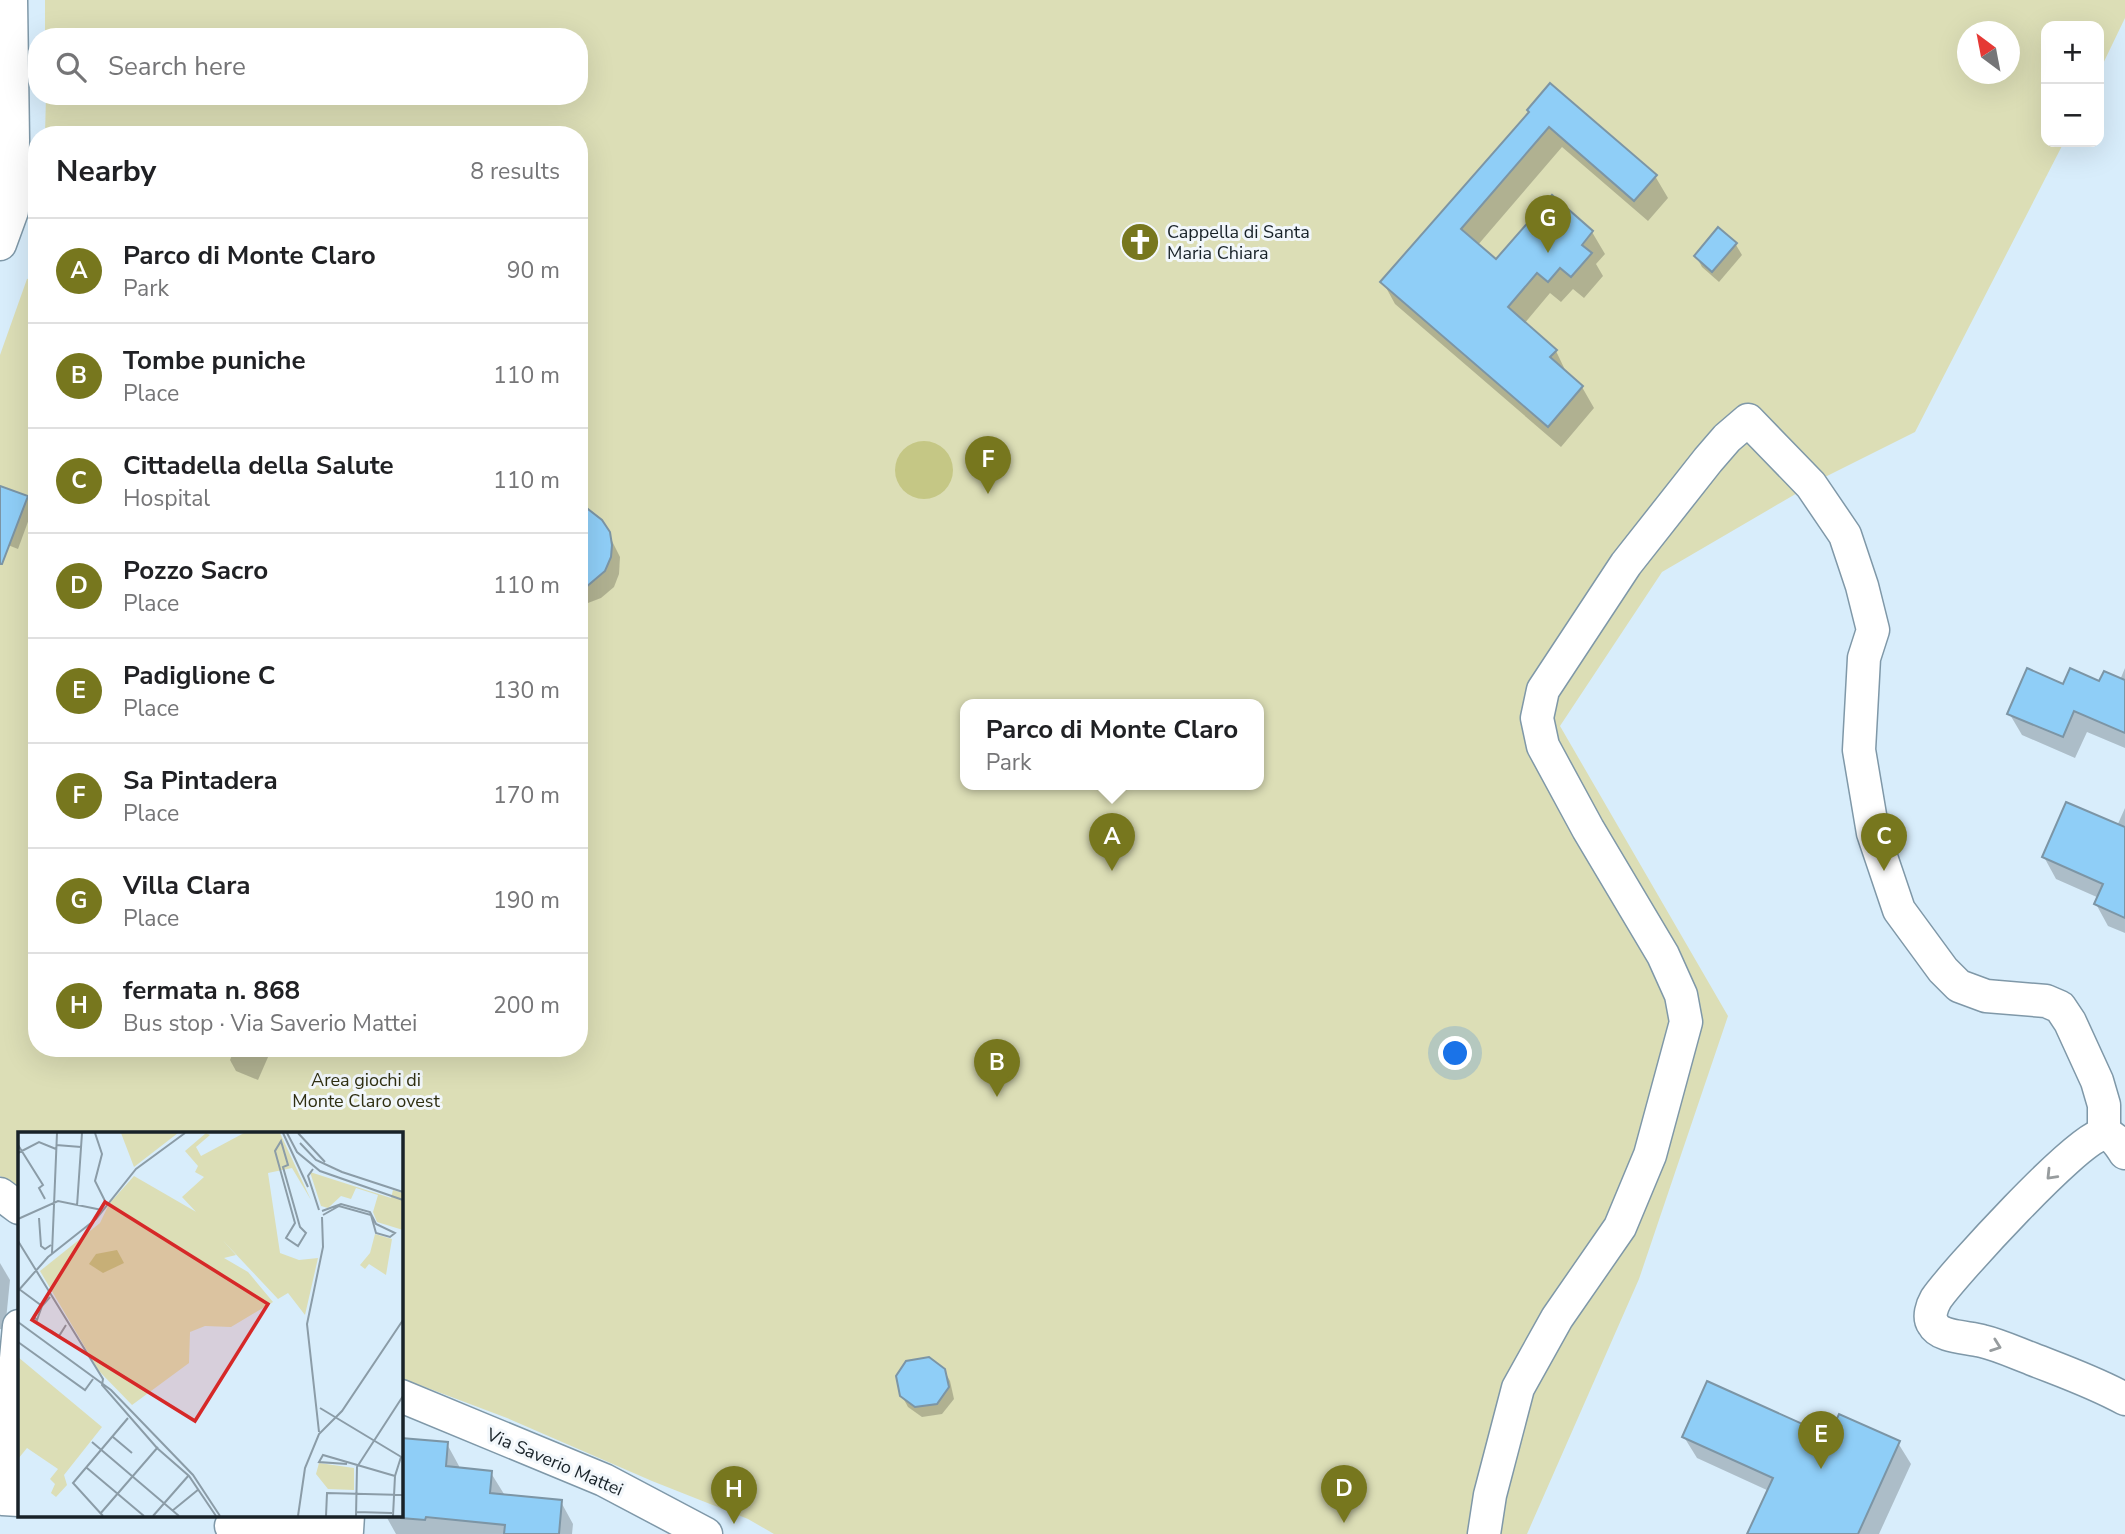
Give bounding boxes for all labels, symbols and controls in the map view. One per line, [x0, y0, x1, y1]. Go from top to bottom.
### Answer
north arrow [1957, 21, 2020, 84]
map controls [2041, 21, 2104, 147]
button: + [2041, 21, 2104, 84]
search box [28, 28, 588, 105]
icon: search [52, 48, 90, 86]
text: Search here [108, 49, 246, 84]
button: − [2041, 84, 2104, 147]
text: Nearby [56, 151, 156, 192]
text: 8 results [470, 156, 560, 187]
pin: G [1525, 195, 1571, 253]
place label: Cappella di Santa Maria Chiara [1167, 220, 1310, 265]
church icon: Cappella di Santa Maria Chiara [1119, 221, 1161, 263]
text: Parco di Monte Claro [123, 238, 376, 273]
text: A [70, 255, 88, 286]
text: 90 m [507, 255, 560, 286]
text: Park [123, 273, 169, 304]
text: Tombe puniche [123, 343, 306, 378]
text: B [71, 360, 87, 391]
text: 110 m [493, 360, 560, 391]
text: Place [123, 378, 179, 409]
pin: F [965, 436, 1011, 494]
text: Cittadella della Salute [123, 448, 394, 483]
text: C [71, 465, 87, 496]
text: 110 m [493, 465, 560, 496]
text: Hospital [123, 483, 210, 514]
text: Pozzo Sacro [123, 553, 268, 588]
text: D [70, 570, 88, 601]
text: 110 m [493, 570, 560, 601]
text: Place [123, 588, 179, 619]
text: Padiglione C [123, 658, 275, 693]
text: E [72, 675, 86, 706]
text: 130 m [493, 675, 560, 706]
text: Place [123, 693, 179, 724]
popup [960, 699, 1264, 790]
text: Parco di Monte Claro [986, 712, 1238, 747]
text: Park [986, 747, 1032, 778]
text: Sa Pintadera [123, 763, 278, 798]
text: F [73, 780, 85, 811]
text: 170 m [493, 780, 560, 811]
text: Place [123, 798, 179, 829]
pin: A [1089, 813, 1135, 871]
pin: C [1861, 813, 1907, 871]
text: Villa Clara [123, 868, 250, 903]
text: G [71, 885, 87, 916]
text: 190 m [493, 885, 560, 916]
text: Place [123, 903, 179, 934]
text: fermata n. 868 [123, 973, 300, 1008]
text: H [70, 990, 88, 1021]
text: 200 m [493, 990, 560, 1021]
text: Bus stop · Via Saverio Mattei [123, 1008, 417, 1039]
your location [1438, 1036, 1472, 1070]
pin: B [974, 1039, 1020, 1097]
park label: Area giochi di Monte Claro ovest [292, 1068, 440, 1113]
inset map [18, 1132, 402, 1516]
one-way arrow [2046, 1166, 2059, 1179]
one-way arrow [1989, 1338, 2001, 1352]
pin: E [1798, 1411, 1844, 1469]
street label: Via Saverio Mattei [482, 1422, 627, 1502]
pin: D [1321, 1465, 1367, 1523]
pin: H [711, 1466, 757, 1524]

